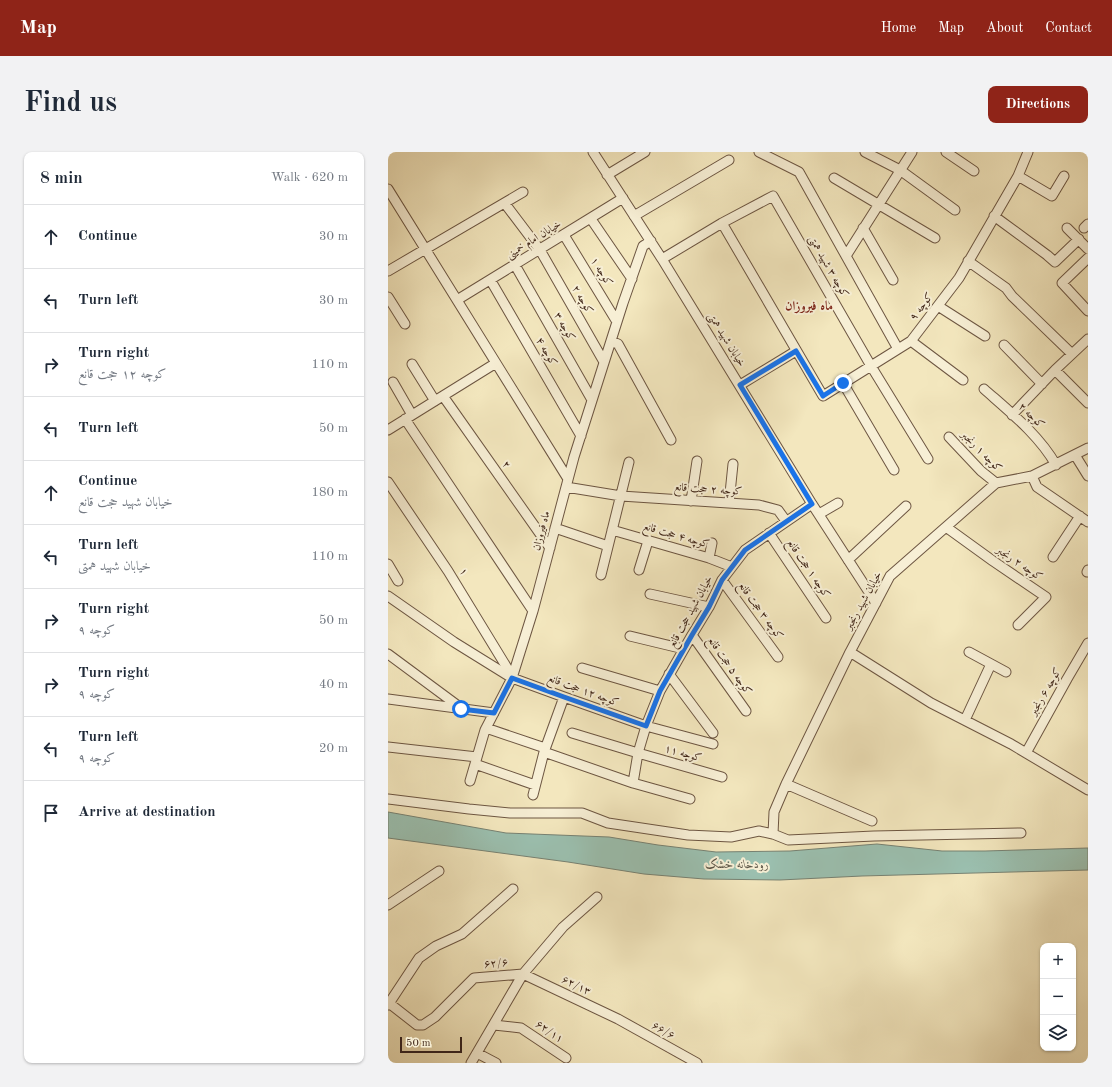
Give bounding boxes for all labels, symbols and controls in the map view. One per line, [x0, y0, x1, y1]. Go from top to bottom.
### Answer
text: Map [20, 19, 57, 38]
text: Home [881, 21, 916, 35]
text: Map [938, 21, 964, 35]
text: About [986, 21, 1023, 35]
text: Contact [1045, 21, 1092, 35]
button: Directions [988, 86, 1088, 123]
text: Find us [24, 90, 117, 118]
text: 8 min [40, 170, 83, 187]
text: Walk · 620 m [271, 171, 348, 184]
street label: خیابان امام خمینی [505, 219, 565, 264]
icon: ahead [40, 226, 62, 248]
text: Continue [78, 229, 137, 244]
text: 30 m [319, 230, 348, 243]
street label: کوچه ۳ شهید همتی [804, 234, 851, 301]
street label: کوچه ۱ [587, 255, 615, 289]
street label: کوچه ۲ [569, 283, 595, 317]
icon: left [40, 290, 62, 312]
street label: کوچه ۹ [907, 291, 937, 323]
text: Turn left [78, 293, 138, 308]
text: 30 m [319, 294, 348, 307]
district label: ماه فیروزان [785, 299, 833, 314]
street label: کوچه ۳ [551, 310, 577, 344]
street label: خیابان شهید همتی [703, 311, 747, 370]
street label: کوچه ۴ [533, 335, 559, 369]
text: Turn right [78, 346, 149, 361]
icon: right [40, 354, 62, 376]
text: 110 m [311, 358, 348, 371]
text: کوچه ۱۲ حجت قانع [78, 368, 166, 381]
route end [834, 374, 852, 392]
street label: کوچه ۲ [1015, 400, 1047, 432]
icon: left [40, 418, 62, 440]
text: Turn left [78, 421, 138, 436]
text: 50 m [319, 422, 348, 435]
street label: کوچه ۱ رنجبر [957, 428, 1004, 475]
street label: ۲ [500, 459, 512, 471]
text: Continue [78, 474, 137, 489]
street label: کوچه ۲ حجت قانع [673, 481, 743, 501]
icon: ahead [40, 482, 62, 504]
text: 180 m [311, 486, 348, 499]
text: خیابان شهید حجت قانع [78, 496, 173, 509]
street label: ماه فیروزان [531, 510, 553, 552]
street label: کوچه ۴ حجت قانع [641, 520, 711, 554]
street label: کوچه ۱ حجت قانع [782, 537, 833, 602]
text: Turn left [78, 538, 138, 553]
street label: کوچه ۲ رنجبر [993, 543, 1045, 584]
icon: left [40, 546, 62, 568]
text: 110 m [311, 550, 348, 563]
text: خیابان شهید همتی [78, 560, 151, 573]
street label: ۱ [457, 566, 469, 578]
street label: خیابان شهید رنجبر [842, 570, 885, 633]
street label: خیابان شهید حجت قانع [667, 574, 718, 651]
street label: کوچه ۳ حجت قانع [733, 580, 785, 644]
text: Turn right [78, 602, 149, 617]
icon: right [40, 610, 62, 632]
text: 50 m [319, 614, 348, 627]
text: کوچه ۹ [78, 624, 115, 637]
street label: کوچه ۵ حجت قانع [702, 634, 754, 699]
text: Turn right [78, 666, 149, 681]
street label: کوچه ۶ رنجبر [1027, 666, 1065, 719]
street label: کوچه ۱۲ حجت قانع [545, 672, 620, 712]
icon: right [40, 674, 62, 696]
text: 40 m [319, 678, 348, 691]
text: کوچه ۹ [78, 688, 115, 701]
route start [452, 700, 470, 718]
text: Turn left [78, 730, 138, 745]
icon: left [40, 738, 62, 760]
text: 20 m [319, 742, 348, 755]
street label: کوچه ۱۱ [663, 743, 703, 765]
text: کوچه ۹ [78, 752, 115, 765]
icon: arrive [40, 802, 62, 824]
text: Arrive at destination [78, 805, 216, 820]
water label: رودخانه خشک [705, 858, 769, 872]
map controls [1040, 943, 1076, 1051]
button: + [1040, 943, 1076, 979]
street label: ۶۲/۶ [483, 957, 509, 971]
street label: ۶۲/۱۳ [560, 974, 592, 998]
button: − [1040, 979, 1076, 1015]
button: layers [1040, 1015, 1076, 1051]
street label: ۶۲/۱۱ [533, 1019, 565, 1045]
street label: ۶۶/۶ [650, 1020, 676, 1042]
scale bar [400, 1035, 462, 1054]
text: 50 m [406, 1038, 431, 1049]

